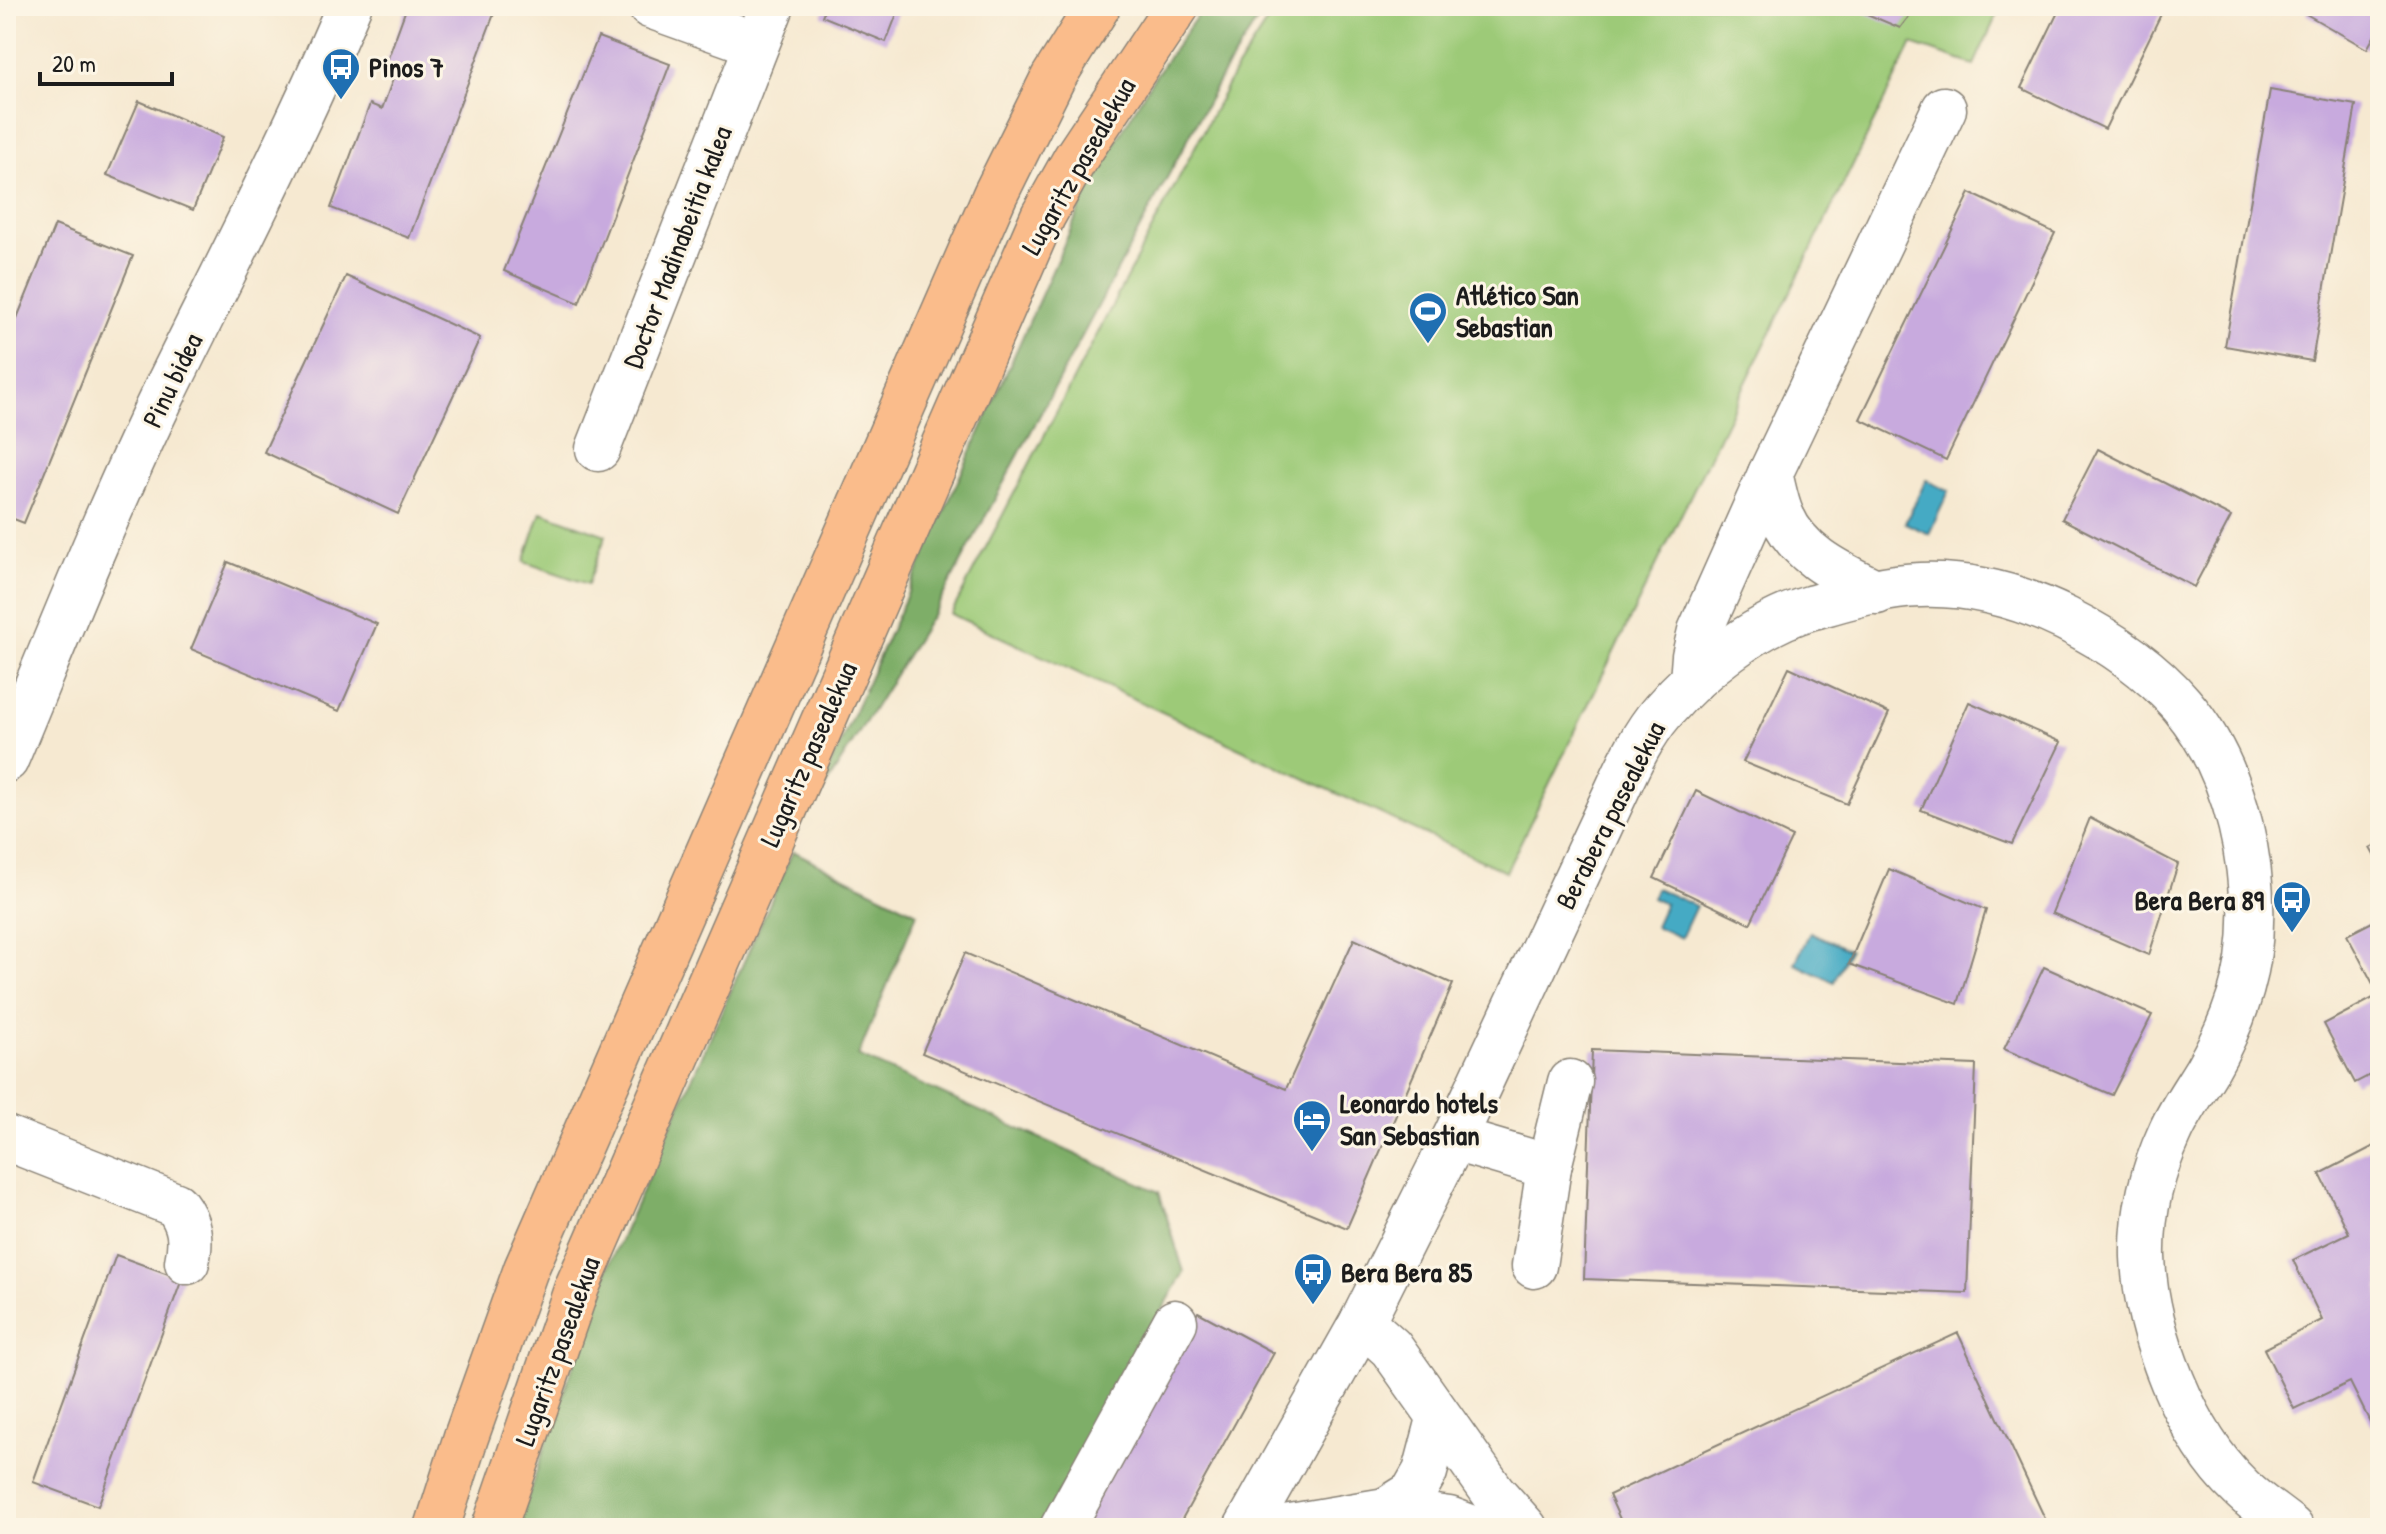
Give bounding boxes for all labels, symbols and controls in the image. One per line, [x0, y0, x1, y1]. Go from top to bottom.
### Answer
scale bar [40, 36, 172, 86]
bus stop icon: Pinos 7 [320, 46, 362, 101]
text: 20 m [52, 47, 96, 79]
place label: Pinos 7 [369, 48, 444, 86]
street label: Lugaritz pasealekua [1012, 71, 1144, 261]
street label: Doctor Madinabeitia kalea [613, 120, 741, 374]
place label: Atlético San Sebastian [1456, 276, 1579, 346]
sports icon: Atlético San Sebastian [1407, 290, 1449, 345]
street label: Pinu bidea [133, 326, 211, 434]
street label: Lugaritz pasealekua [750, 656, 866, 852]
street label: Berabera pasealekua [1546, 714, 1674, 916]
bus stop icon: Bera Bera 89 [2271, 879, 2313, 934]
place label: Bera Bera 89 [2135, 881, 2264, 919]
place label: Leonardo hotels San Sebastian [1340, 1084, 1498, 1154]
hotel icon: Leonardo hotels San Sebastian [1291, 1098, 1333, 1153]
street label: Lugaritz pasealekua [505, 1251, 609, 1451]
bus stop icon: Bera Bera 85 [1292, 1251, 1334, 1306]
place label: Bera Bera 85 [1341, 1253, 1472, 1291]

